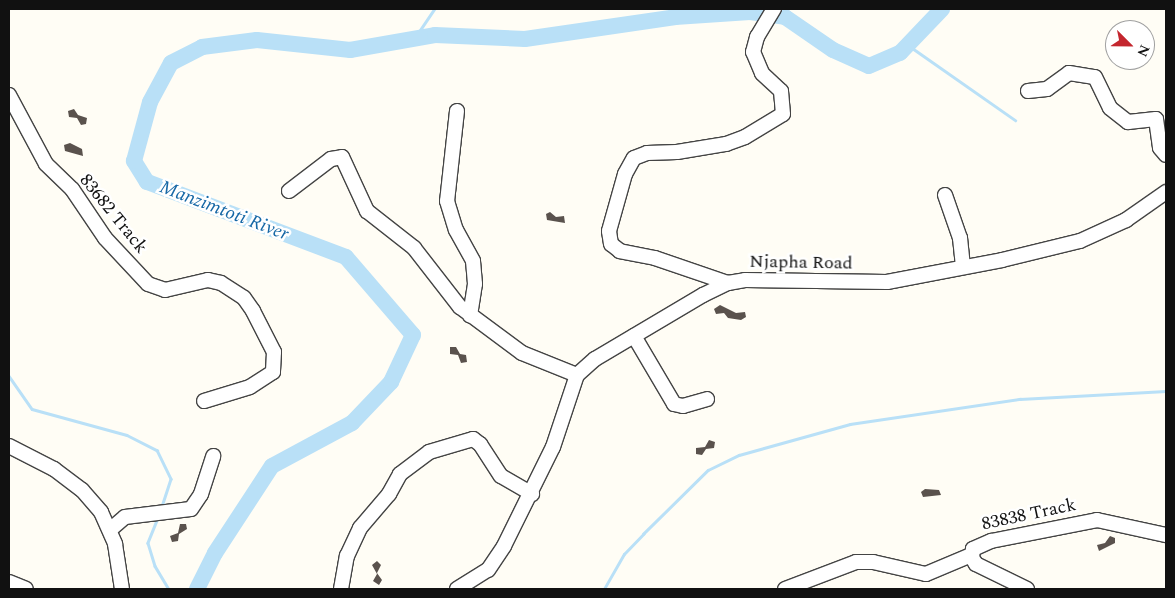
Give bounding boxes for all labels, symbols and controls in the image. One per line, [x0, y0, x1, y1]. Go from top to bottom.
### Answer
north arrow [1105, 20, 1155, 70]
text: N [1131, 41, 1155, 60]
street label: 83682 Track [74, 170, 152, 258]
water label: Manzimtoti River [156, 176, 292, 246]
street label: Njapha Road [749, 251, 853, 275]
street label: 83838 Track [980, 494, 1078, 536]

